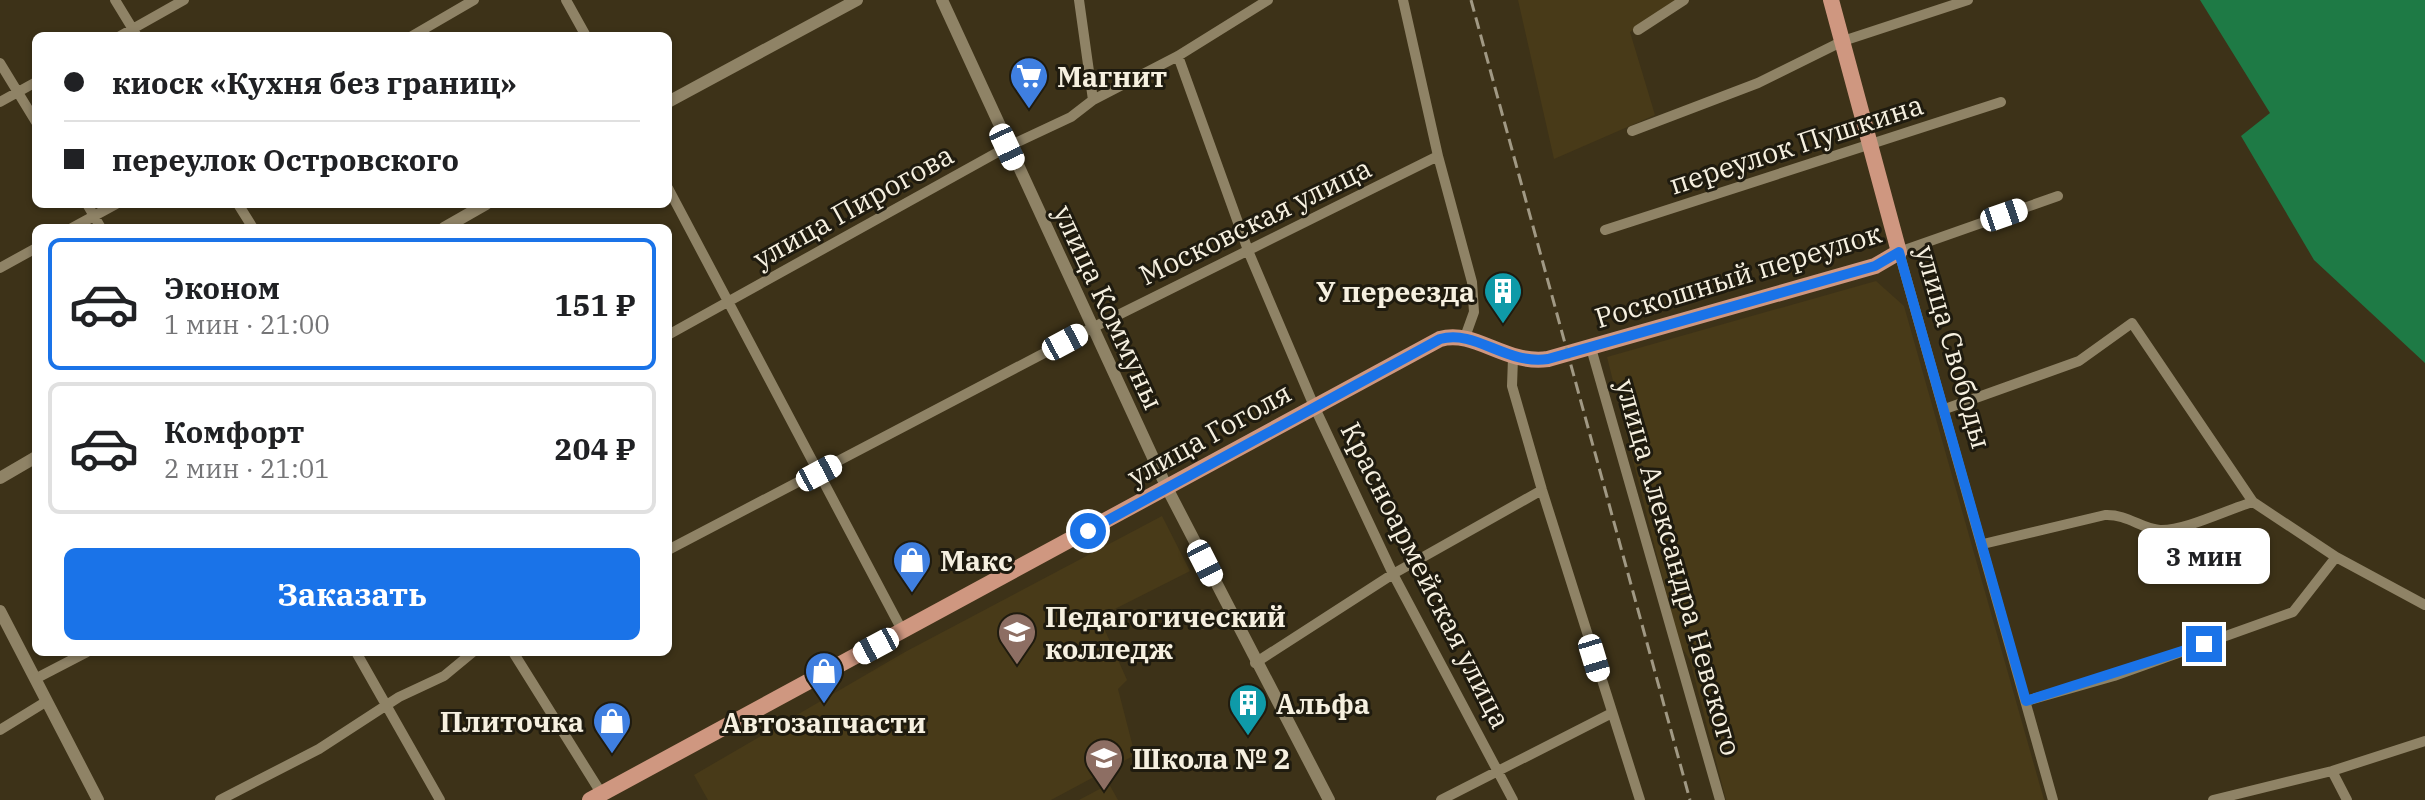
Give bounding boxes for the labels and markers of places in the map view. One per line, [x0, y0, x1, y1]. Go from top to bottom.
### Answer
supermarket icon: Магнит [1008, 55, 1050, 110]
place label: Магнит [1057, 58, 1167, 95]
building icon: У переезда [1482, 270, 1524, 325]
place label: У переезда [1316, 273, 1475, 310]
shop icon: Макс [891, 539, 933, 594]
place label: Макс [940, 542, 1013, 579]
place label: Педагогический колледж [1045, 598, 1286, 667]
school or university icon: Педагогический колледж [996, 611, 1038, 666]
shop icon: Автозапчасти [803, 650, 845, 705]
building icon: Альфа [1227, 682, 1269, 737]
place label: Альфа [1276, 685, 1370, 722]
shop icon: Плиточка [591, 700, 633, 755]
place label: Плиточка [440, 703, 584, 740]
place label: Автозапчасти [722, 704, 926, 741]
school or university icon: Школа № 2 [1083, 737, 1125, 792]
place label: Школа № 2 [1132, 740, 1291, 777]

